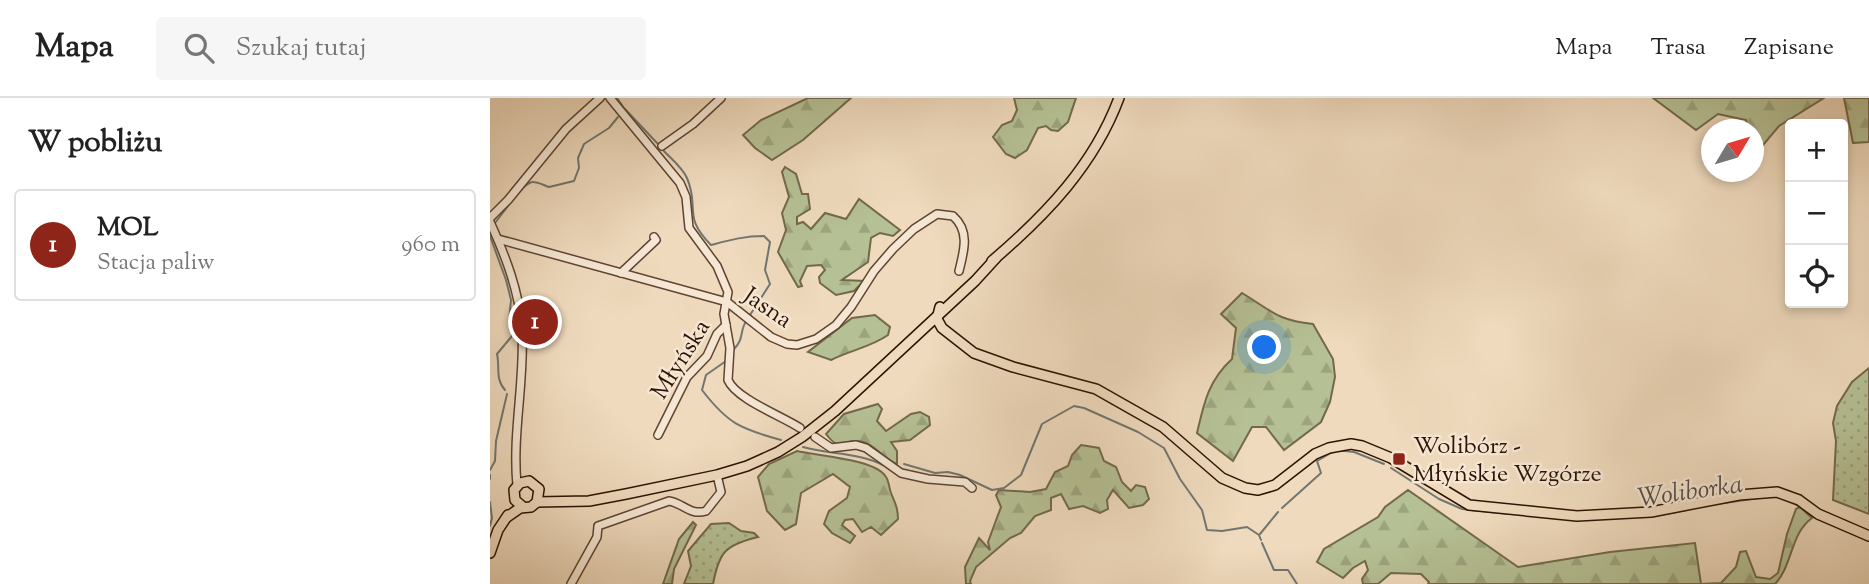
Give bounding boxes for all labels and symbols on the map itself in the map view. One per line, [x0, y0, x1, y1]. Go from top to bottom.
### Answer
north arrow [1701, 119, 1764, 182]
street label: Jasna [734, 279, 798, 337]
pin: 1 [512, 296, 558, 348]
street label: Młyńska [644, 314, 720, 407]
your location [1247, 330, 1281, 364]
place label: Wolibórz - Młyńskie Wzgórze [1413, 430, 1602, 492]
marker: Wolibórz - Młyńskie Wzgórze [1391, 451, 1407, 467]
water label: Woliborka [1636, 467, 1745, 518]

